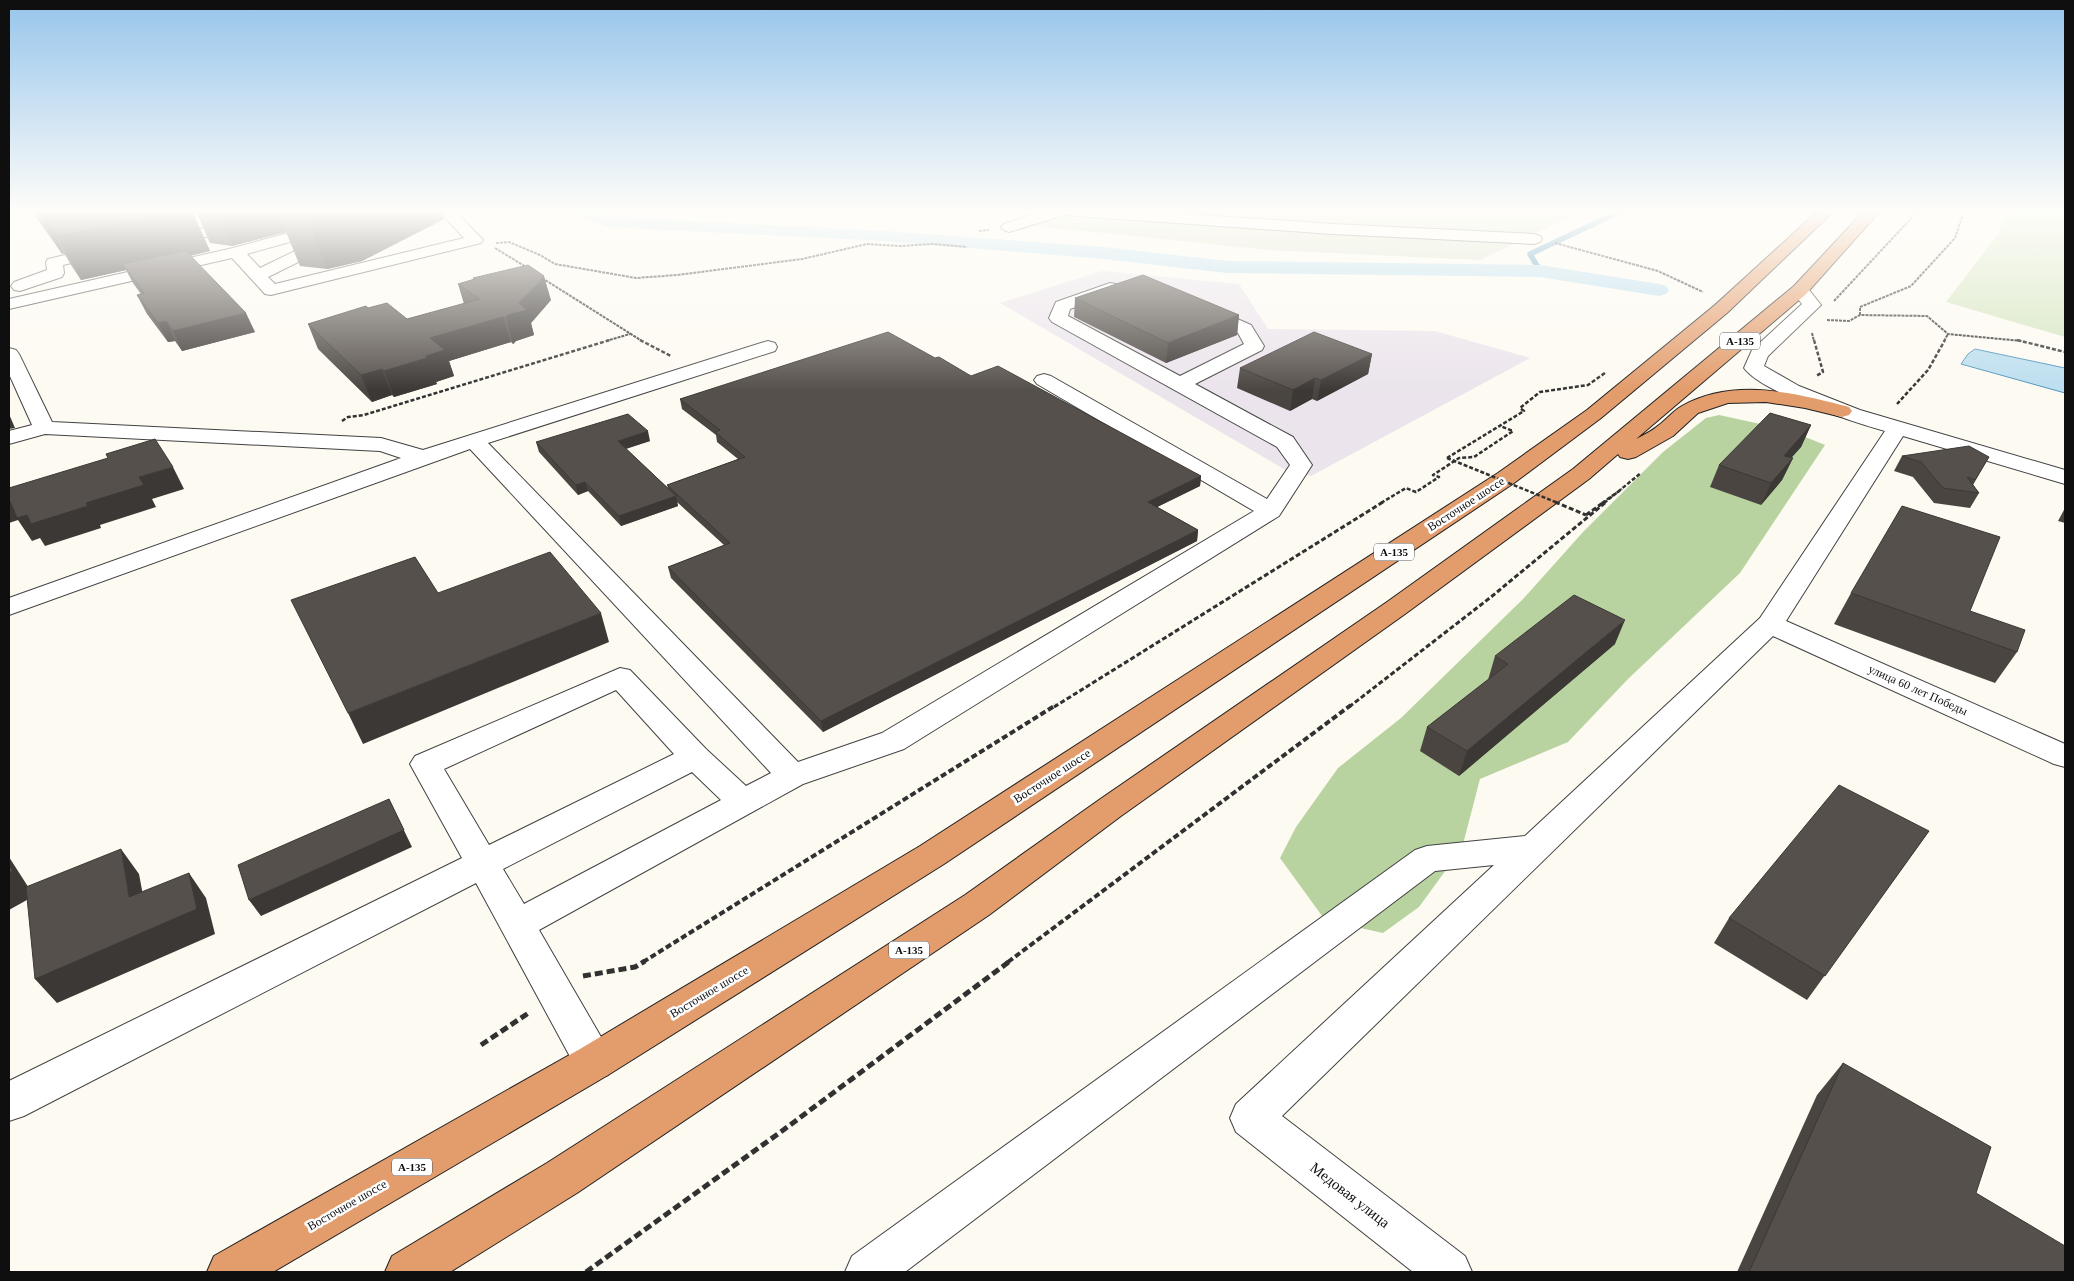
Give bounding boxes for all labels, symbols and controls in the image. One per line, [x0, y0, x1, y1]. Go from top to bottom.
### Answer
road number: А-135 [1720, 332, 1760, 350]
street label: Восточное шоссе [1425, 474, 1507, 534]
road number: А-135 [1374, 544, 1414, 560]
street label: улица 60 лет Победы [1866, 662, 1970, 718]
street label: Восточное шоссе [1011, 746, 1093, 806]
road number: А-135 [889, 942, 929, 958]
street label: Восточное шоссе [667, 963, 751, 1021]
road number: А-135 [392, 1158, 432, 1176]
street label: Медовая улица [1307, 1159, 1393, 1231]
street label: Восточное шоссе [305, 1177, 389, 1233]

